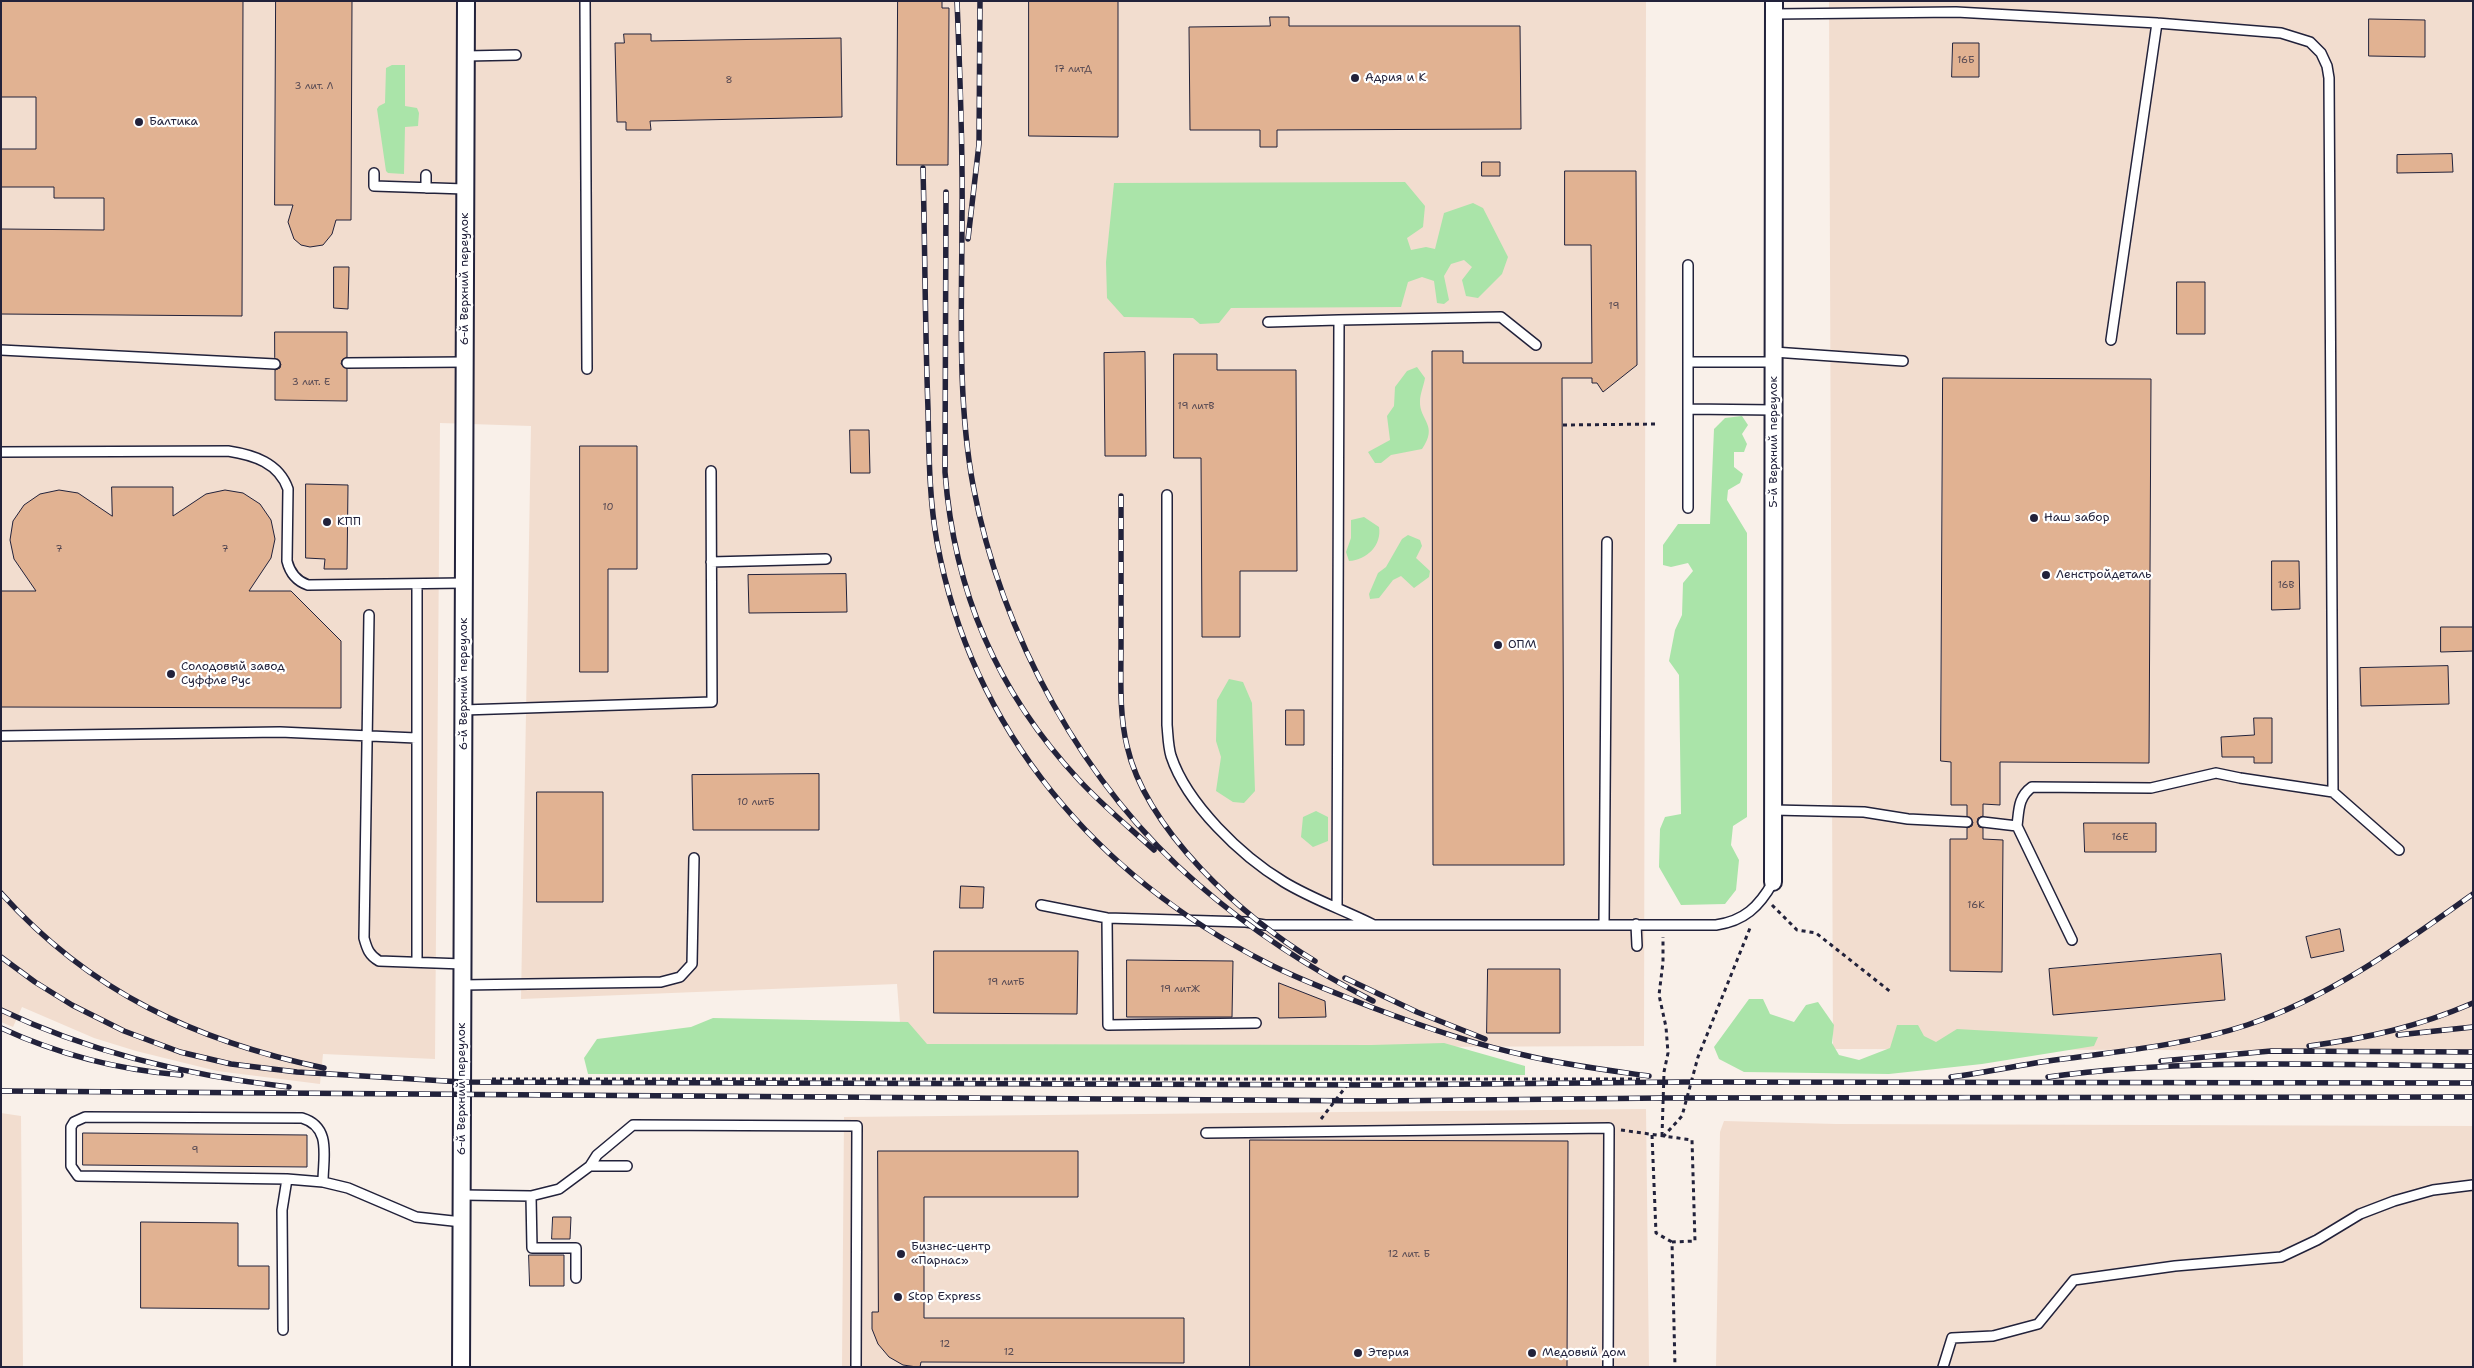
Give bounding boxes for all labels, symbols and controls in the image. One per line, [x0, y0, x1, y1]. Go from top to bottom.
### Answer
house number: 16Б [1957, 54, 1975, 66]
house number: 17 литД [1054, 63, 1092, 75]
place label: Адрия и К [1365, 71, 1426, 85]
marker: Адрия и К [1349, 72, 1361, 84]
house number: 8 [726, 74, 732, 86]
house number: 3 лит. Л [295, 80, 333, 92]
place label: Балтика [149, 115, 198, 129]
marker: Балтика [133, 116, 145, 128]
street label: 6-й Верхний переулок [458, 213, 472, 345]
house number: 19 [1609, 300, 1619, 312]
house number: 3 лит. Е [292, 376, 330, 388]
street label: 5-й Верхний переулок [1767, 376, 1781, 508]
house number: 19 литВ [1178, 400, 1214, 412]
house number: 10 [603, 501, 613, 513]
place label: Наш забор [2044, 511, 2109, 525]
marker: Наш забор [2028, 512, 2040, 524]
place label: КПП [337, 515, 361, 529]
marker: КПП [321, 516, 333, 528]
house number: 7 [56, 543, 62, 555]
house number: 7 [222, 543, 228, 555]
place label: Ленстройдеталь [2056, 568, 2151, 582]
marker: Ленстройдеталь [2040, 569, 2052, 581]
house number: 16В [2278, 579, 2294, 591]
street label: 6-й Верхний переулок [457, 618, 471, 750]
place label: ОПМ [1508, 638, 1536, 652]
marker: ОПМ [1492, 639, 1504, 651]
place label: Солодовый завод Суффле Рус [181, 660, 285, 688]
marker: Солодовый завод Суффле Рус [165, 668, 177, 680]
house number: 10 литБ [737, 796, 775, 808]
house number: 16Е [2111, 831, 2129, 843]
house number: 16К [1967, 899, 1985, 911]
house number: 19 литБ [987, 976, 1025, 988]
house number: 19 литЖ [1160, 983, 1200, 995]
street label: 6-й Верхний переулок [455, 1023, 469, 1155]
house number: 9 [192, 1144, 198, 1156]
place label: Бизнес-центр «Парнас» [911, 1240, 991, 1268]
marker: Бизнес-центр «Парнас» [895, 1248, 907, 1260]
house number: 12 лит. Б [1388, 1248, 1430, 1260]
place label: Stop Express [908, 1290, 981, 1304]
marker: Stop Express [892, 1291, 904, 1303]
house number: 12 [940, 1338, 950, 1350]
house number: 12 [1004, 1346, 1014, 1358]
place label: Этерия [1368, 1346, 1409, 1360]
place label: Медовый дом [1542, 1346, 1626, 1360]
marker: Этерия [1352, 1347, 1364, 1359]
marker: Медовый дом [1526, 1347, 1538, 1359]

